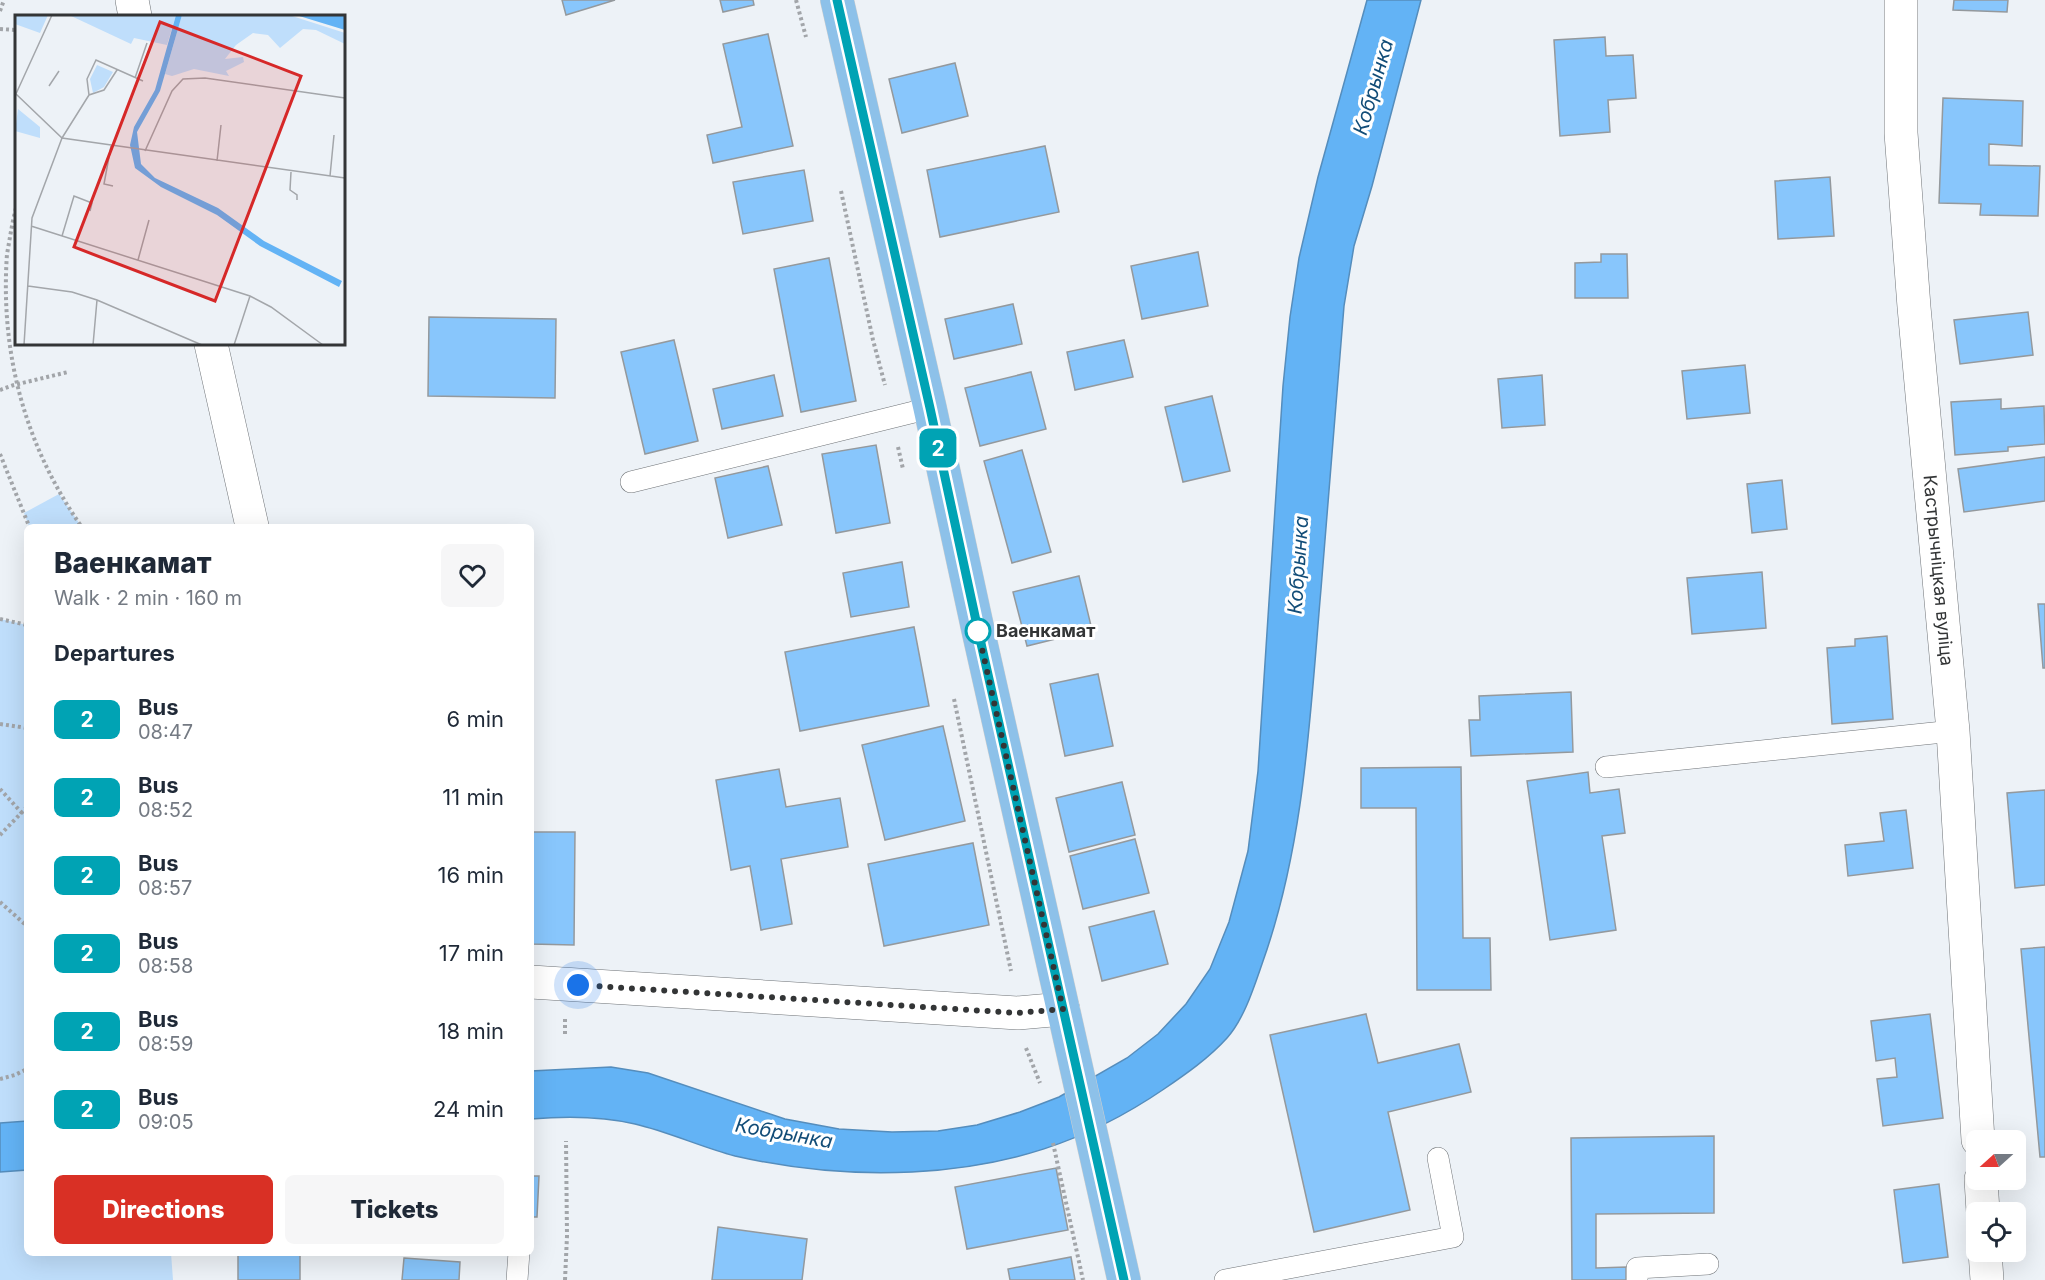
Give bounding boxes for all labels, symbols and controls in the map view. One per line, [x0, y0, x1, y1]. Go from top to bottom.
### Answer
inset map [15, 15, 345, 345]
water label: Кобрынка [1348, 36, 1398, 138]
line badge: 2 [918, 428, 958, 468]
text: 2 [931, 436, 945, 461]
street label: Кастрычніцкая вуліца [1919, 474, 1958, 667]
water label: Кобрынка [1283, 515, 1313, 615]
button: heart [441, 544, 504, 607]
text: Ваенкамат [54, 546, 211, 580]
text: Walk · 2 min · 160 m [54, 586, 242, 610]
marker: Ваенкамат [965, 618, 991, 644]
place label: Ваенкамат [996, 620, 1095, 641]
text: Departures [54, 640, 175, 666]
text: Bus [138, 694, 179, 720]
text: 6 min [447, 706, 504, 732]
text: 2 [80, 707, 94, 732]
text: 08:47 [138, 720, 193, 744]
text: Bus [138, 772, 179, 798]
text: 11 min [442, 784, 504, 810]
text: 2 [80, 785, 94, 810]
text: 08:52 [138, 798, 193, 822]
text: Bus [138, 850, 179, 876]
text: 16 min [438, 862, 504, 888]
text: 2 [80, 863, 94, 888]
text: 08:57 [138, 876, 192, 900]
text: Bus [138, 928, 179, 954]
text: 17 min [439, 940, 504, 966]
text: 2 [80, 941, 94, 966]
text: 08:58 [138, 954, 193, 978]
your location [563, 970, 593, 1000]
text: Bus [138, 1006, 179, 1032]
text: 18 min [438, 1018, 504, 1044]
text: 2 [80, 1019, 94, 1044]
text: 08:59 [138, 1032, 193, 1056]
text: Bus [138, 1084, 179, 1110]
text: 24 min [433, 1096, 504, 1122]
text: 2 [80, 1097, 94, 1122]
text: 09:05 [138, 1110, 194, 1134]
water label: Кобрынка [733, 1113, 835, 1153]
north arrow [1966, 1130, 2026, 1190]
map controls [1966, 1130, 2026, 1262]
button: Directions [54, 1175, 273, 1244]
button: Tickets [285, 1175, 504, 1244]
button: locate [1966, 1202, 2026, 1262]

